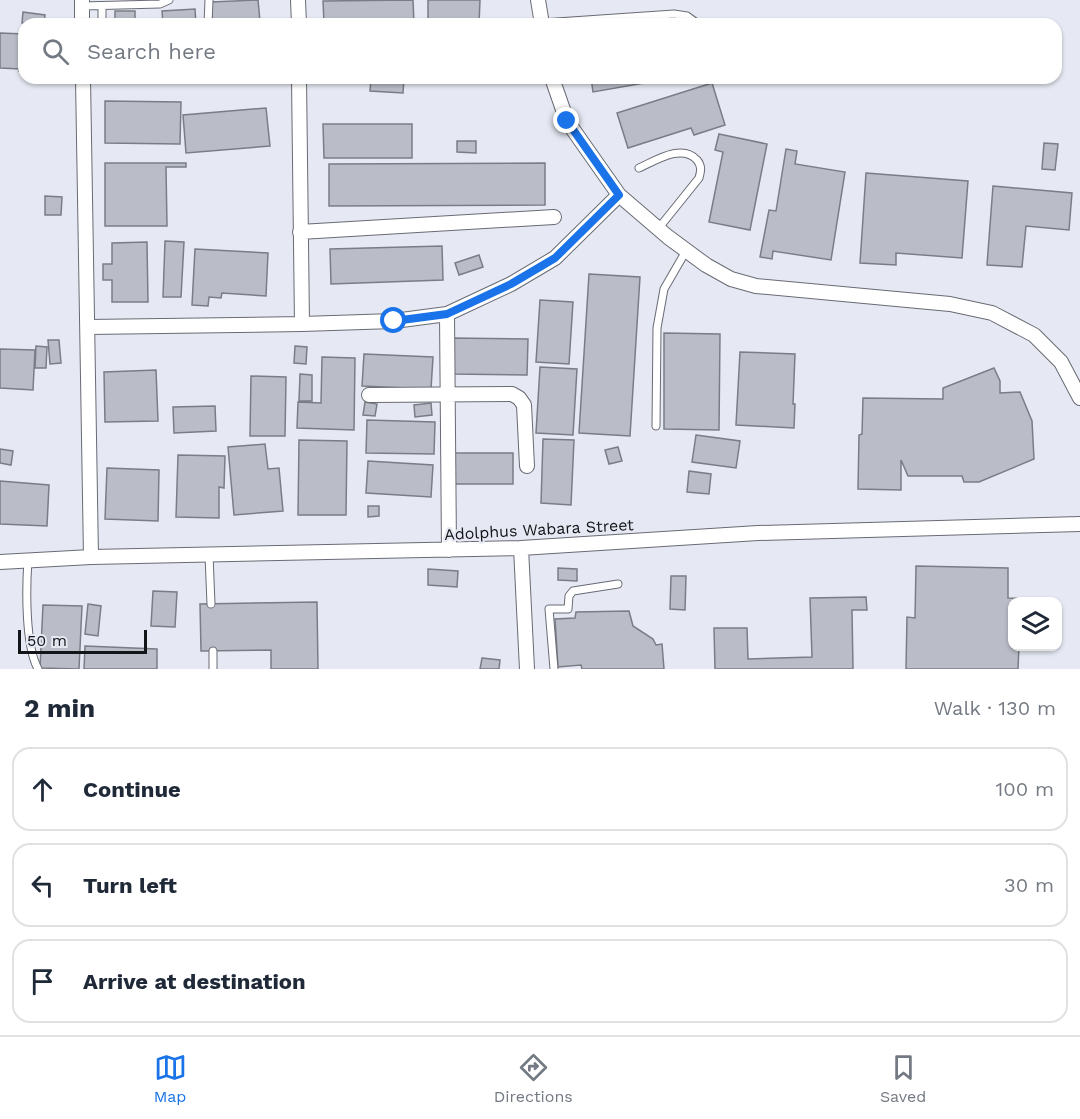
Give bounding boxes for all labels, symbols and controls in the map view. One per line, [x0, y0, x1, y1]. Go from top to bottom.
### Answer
search box [18, 18, 1062, 84]
icon: search [39, 35, 72, 68]
text: Search here [87, 39, 216, 64]
route end [553, 107, 579, 133]
route start [380, 307, 406, 333]
street label: Adolphus Wabara Street [444, 515, 635, 544]
map controls [1008, 597, 1062, 651]
button: layers [1008, 597, 1062, 651]
scale bar [18, 627, 147, 654]
text: 50 m [27, 631, 67, 650]
text: 2 min [24, 693, 95, 723]
text: Walk · 130 m [934, 696, 1056, 720]
icon: ahead [26, 773, 59, 806]
text: Continue [83, 777, 181, 802]
text: 100 m [995, 777, 1054, 801]
icon: left [26, 869, 59, 902]
text: Turn left [83, 873, 177, 898]
text: 30 m [1004, 873, 1054, 897]
icon: arrive [26, 965, 59, 998]
text: Arrive at destination [83, 969, 306, 994]
tab: Map [154, 1051, 187, 1106]
tab: Directions [494, 1051, 573, 1106]
tab: Saved [880, 1051, 926, 1106]

